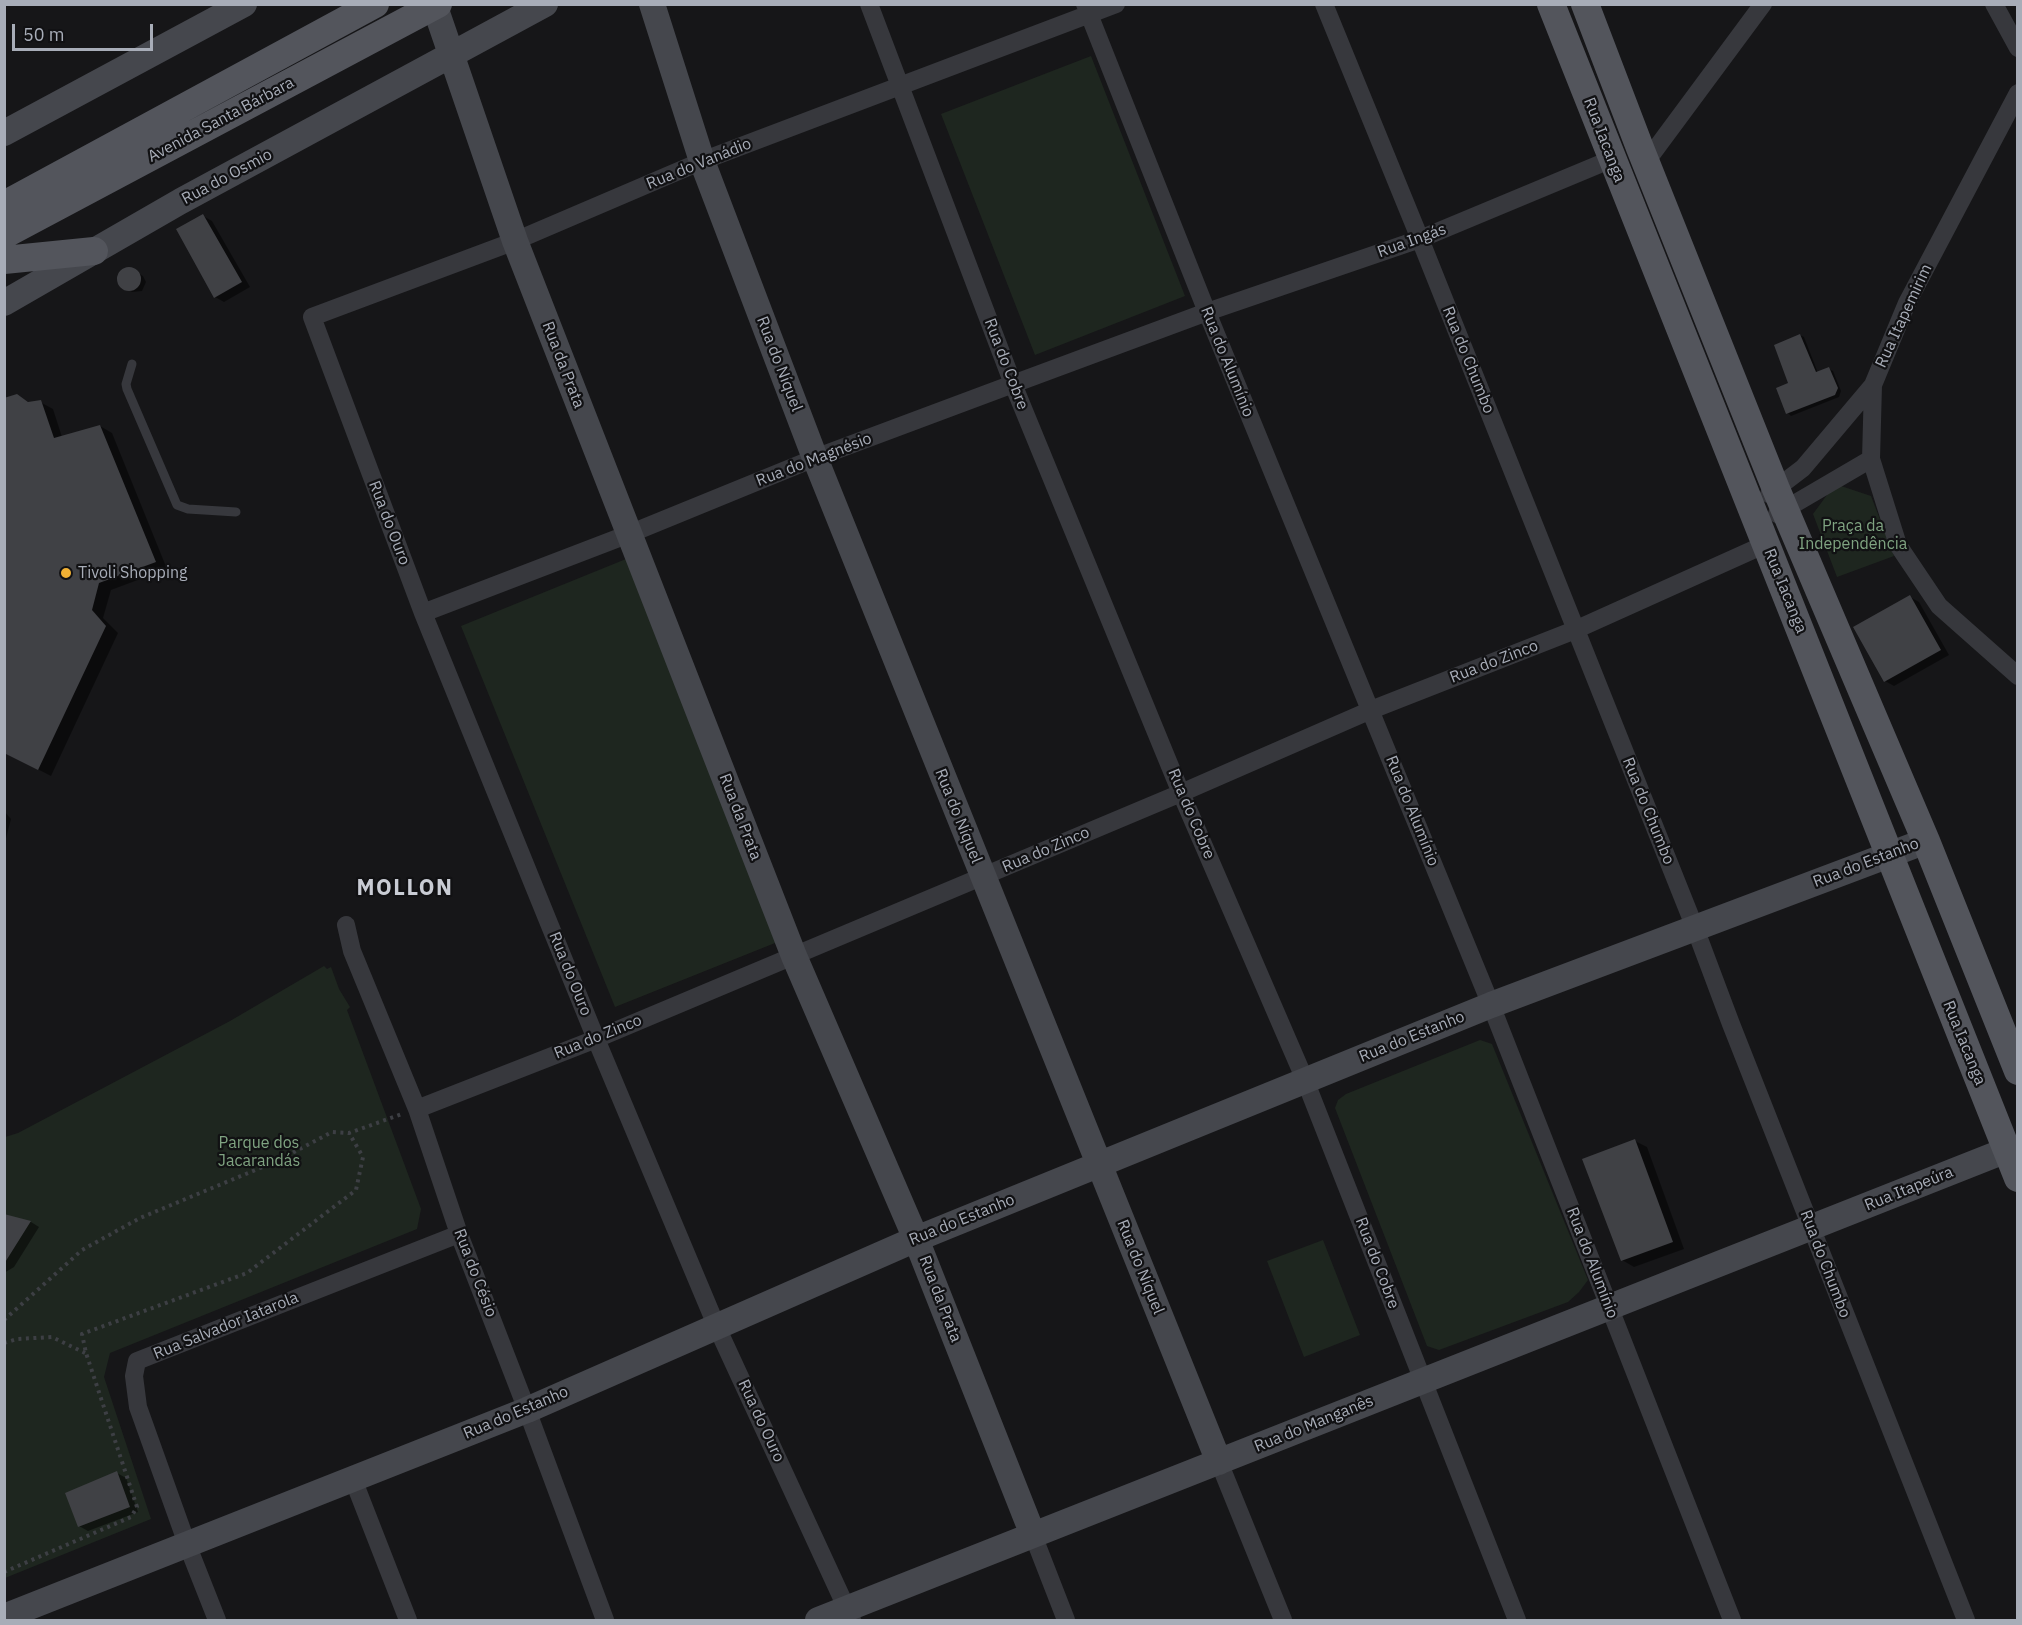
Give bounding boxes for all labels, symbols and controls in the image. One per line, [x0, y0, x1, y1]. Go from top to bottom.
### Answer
scale bar [15, 12, 156, 50]
text: 50 m [23, 23, 65, 46]
street label: Avenida Santa Bárbara [145, 73, 297, 167]
street label: Rua Iacanga [1579, 95, 1629, 185]
street label: Rua do Vanádio [644, 134, 754, 194]
street label: Rua do Osmio [178, 145, 276, 209]
street label: Rua Ingás [1375, 220, 1449, 262]
street label: Rua Itapemirim [1872, 261, 1936, 371]
street label: Rua do Alumínio [1196, 304, 1258, 420]
street label: Rua do Chumbo [1438, 304, 1498, 416]
street label: Rua do Níquel [752, 314, 806, 414]
street label: Rua do Cobre [980, 316, 1032, 412]
street label: Rua da Prata [538, 319, 588, 411]
street label: Rua do Magnésio [753, 429, 875, 491]
street label: Rua do Ouro [364, 478, 414, 568]
park label: Praça da Independência [1799, 516, 1907, 554]
street label: Rua Iacanga [1759, 546, 1811, 636]
place label: Tivoli Shopping [78, 563, 187, 583]
marker: Tivoli Shopping [59, 566, 73, 580]
street label: Rua do Zinco [1447, 636, 1541, 688]
street label: Rua do Alumínio [1381, 753, 1443, 869]
street label: Rua do Chumbo [1618, 755, 1678, 867]
street label: Rua do Níquel [930, 766, 986, 866]
street label: Rua do Cobre [1163, 766, 1219, 862]
street label: Rua da Prata [715, 771, 765, 863]
street label: Rua do Zinco [999, 823, 1093, 877]
street label: Rua do Estanho [1810, 834, 1922, 892]
district label: MOLLON [357, 876, 453, 902]
street label: Rua do Ouro [544, 929, 596, 1019]
street label: Rua Iacanga [1938, 998, 1990, 1088]
street label: Rua do Estanho [1356, 1007, 1468, 1067]
street label: Rua do Zinco [551, 1011, 645, 1063]
park label: Parque dos Jacarandás [218, 1133, 300, 1171]
street label: Rua Itapeúra [1862, 1163, 1956, 1215]
street label: Rua do Estanho [906, 1190, 1018, 1250]
street label: Rua do Alumínio [1562, 1205, 1622, 1321]
street label: Rua do Chumbo [1796, 1207, 1854, 1321]
street label: Rua do Cobre [1351, 1215, 1403, 1311]
street label: Rua do Níquel [1112, 1217, 1168, 1317]
street label: Rua do Césio [449, 1226, 501, 1320]
street label: Rua da Prata [915, 1253, 965, 1345]
street label: Rua Salvador Iatarola [151, 1288, 301, 1364]
street label: Rua do Ouro [734, 1377, 788, 1465]
street label: Rua do Estanho [461, 1382, 571, 1444]
street label: Rua do Manganês [1252, 1391, 1376, 1457]

